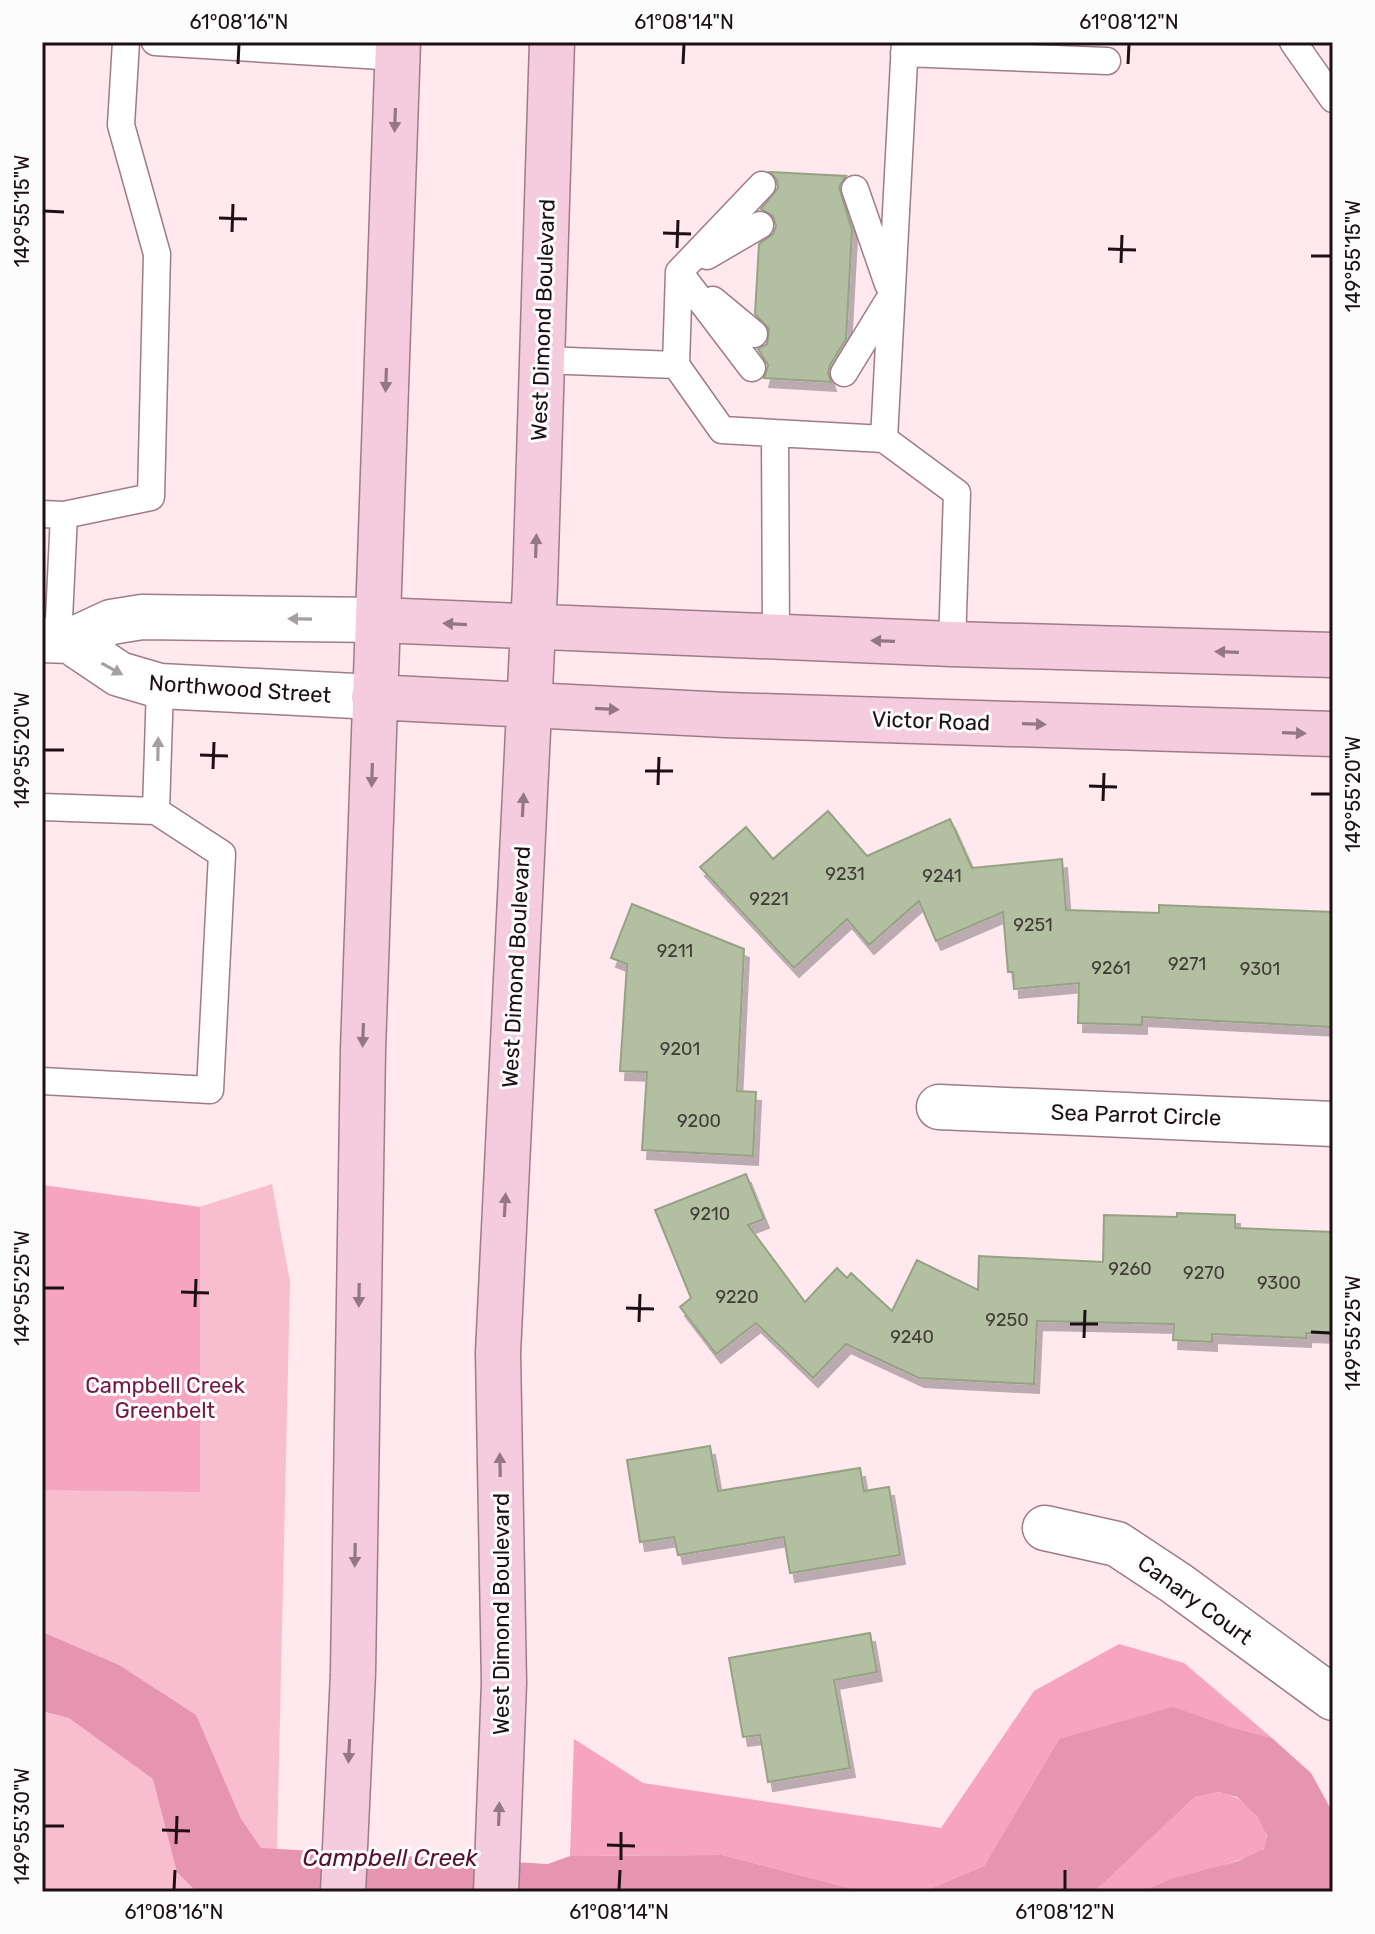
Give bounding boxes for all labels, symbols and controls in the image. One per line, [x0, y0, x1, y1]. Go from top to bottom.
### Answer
text: 61°08'16"N [190, 10, 288, 34]
text: 61°08'14"N [634, 10, 734, 34]
text: 61°08'12"N [1079, 10, 1179, 34]
one-way arrow [389, 108, 402, 133]
text: 149°55'15"W [10, 155, 34, 267]
street label: West Dimond Boulevard [525, 199, 561, 441]
text: 149°55'15"W [1341, 200, 1365, 312]
one-way arrow [380, 368, 393, 393]
one-way arrow [530, 533, 543, 558]
one-way arrow [287, 613, 312, 625]
one-way arrow [442, 617, 467, 630]
one-way arrow [870, 634, 895, 647]
one-way arrow [1214, 645, 1239, 658]
one-way arrow [101, 663, 124, 676]
street label: Northwood Street [148, 669, 333, 709]
text: 149°55'20"W [10, 692, 34, 808]
one-way arrow [595, 702, 620, 715]
street label: Victor Road [871, 705, 991, 737]
one-way arrow [1022, 717, 1047, 730]
one-way arrow [1282, 726, 1307, 739]
one-way arrow [152, 736, 164, 761]
text: 149°55'20"W [1341, 736, 1365, 852]
one-way arrow [365, 763, 378, 788]
one-way arrow [517, 792, 530, 817]
street label: West Dimond Boulevard [496, 845, 536, 1089]
house number: 9231 [825, 863, 865, 885]
house number: 9241 [922, 865, 962, 887]
house number: 9221 [749, 888, 789, 910]
house number: 9251 [1013, 914, 1053, 936]
house number: 9211 [657, 940, 693, 962]
house number: 9271 [1168, 953, 1206, 975]
house number: 9261 [1091, 957, 1131, 979]
house number: 9301 [1240, 958, 1280, 980]
one-way arrow [357, 1023, 370, 1048]
house number: 9201 [660, 1038, 700, 1060]
street label: Sea Parrot Circle [1050, 1099, 1222, 1131]
house number: 9200 [677, 1110, 721, 1132]
one-way arrow [498, 1192, 511, 1217]
house number: 9210 [690, 1203, 730, 1225]
text: 149°55'25"W [10, 1230, 34, 1346]
house number: 9260 [1108, 1258, 1152, 1280]
house number: 9270 [1183, 1262, 1225, 1284]
house number: 9300 [1257, 1272, 1301, 1294]
text: 149°55'25"W [1341, 1275, 1365, 1391]
one-way arrow [353, 1283, 365, 1308]
house number: 9220 [715, 1286, 759, 1308]
house number: 9250 [985, 1309, 1029, 1331]
house number: 9240 [890, 1326, 934, 1348]
park label: Campbell Creek Greenbelt [85, 1372, 246, 1424]
one-way arrow [494, 1452, 506, 1477]
street label: West Dimond Boulevard [488, 1493, 515, 1735]
one-way arrow [349, 1543, 361, 1568]
street label: Canary Court [1132, 1549, 1258, 1651]
one-way arrow [343, 1739, 356, 1764]
text: 149°55'30"W [10, 1768, 34, 1884]
one-way arrow [493, 1801, 506, 1826]
water label: Campbell Creek [302, 1844, 478, 1872]
text: 61°08'16"N [125, 1900, 223, 1924]
text: 61°08'14"N [569, 1900, 669, 1924]
text: 61°08'12"N [1015, 1900, 1115, 1924]

